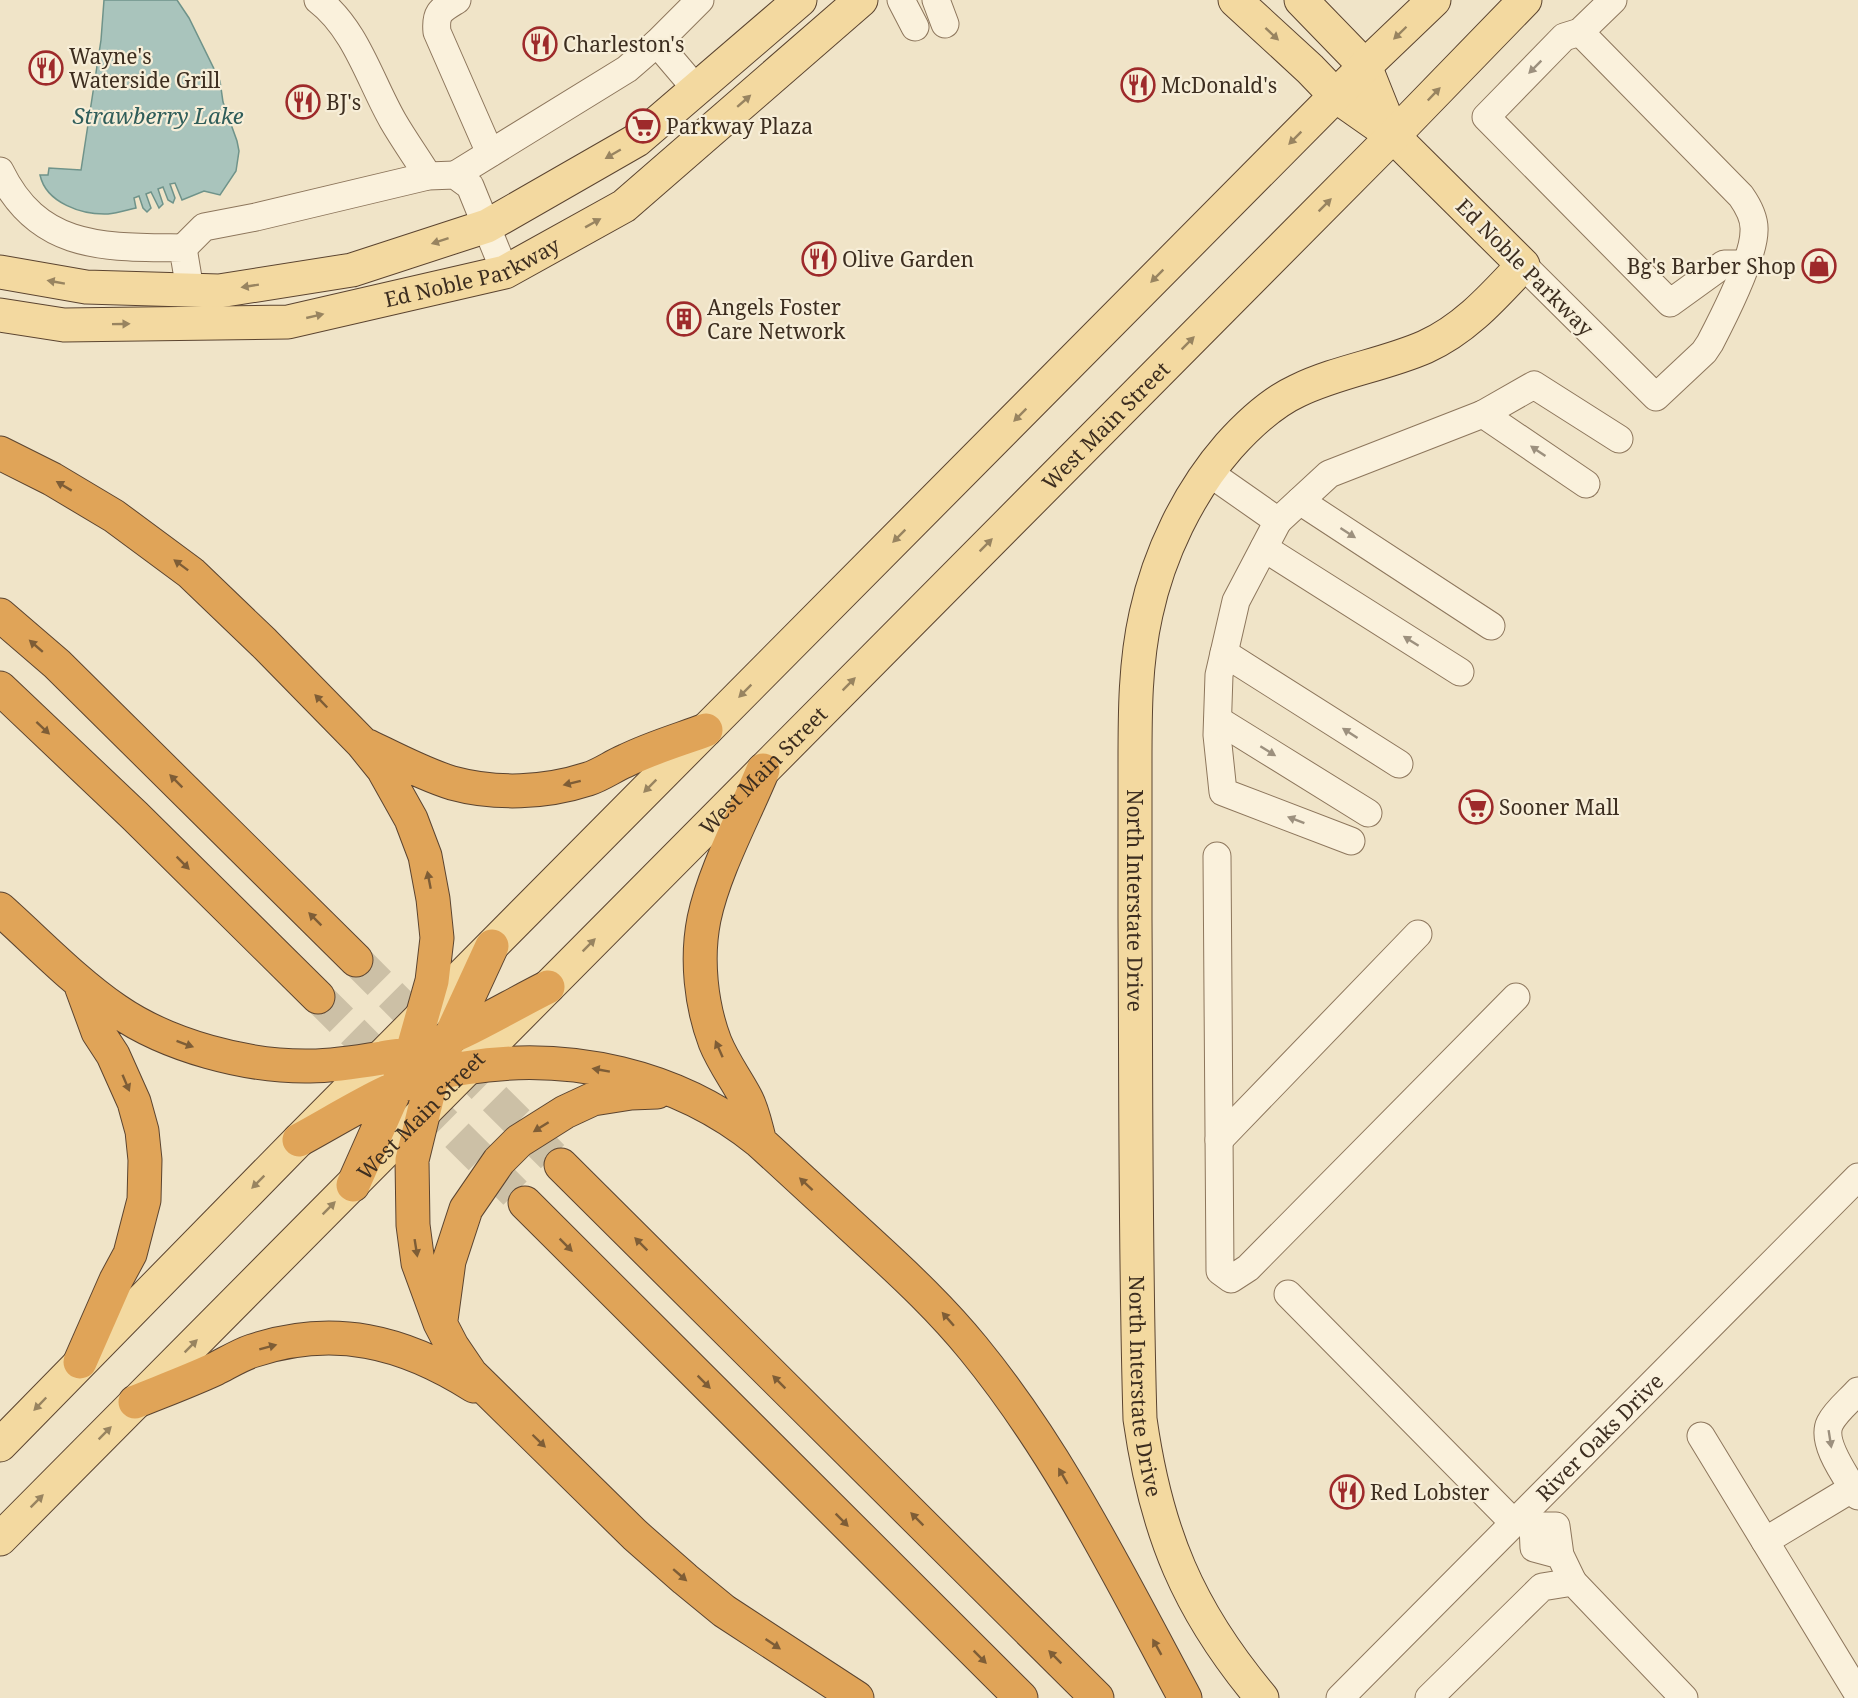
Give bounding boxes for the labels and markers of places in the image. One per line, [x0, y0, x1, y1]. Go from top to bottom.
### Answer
restaurant icon: Charleston's [522, 26, 558, 62]
place label: Charleston's [563, 30, 684, 58]
place label: Wayne's Waterside Grill [69, 42, 221, 94]
restaurant icon: Wayne's Waterside Grill [28, 50, 64, 86]
restaurant icon: McDonald's [1120, 67, 1156, 103]
place label: McDonald's [1161, 71, 1277, 99]
restaurant icon: BJ's [285, 84, 321, 120]
place label: BJ's [326, 88, 361, 116]
supermarket icon: Parkway Plaza [625, 108, 661, 144]
place label: Parkway Plaza [666, 112, 813, 140]
restaurant icon: Olive Garden [801, 241, 837, 277]
place label: Olive Garden [842, 245, 974, 273]
shop icon: Bg's Barber Shop [1801, 248, 1837, 284]
place label: Bg's Barber Shop [1627, 252, 1796, 280]
place label: Angels Foster Care Network [707, 293, 846, 345]
building icon: Angels Foster Care Network [666, 301, 702, 337]
supermarket icon: Sooner Mall [1458, 789, 1494, 825]
place label: Sooner Mall [1499, 793, 1620, 821]
restaurant icon: Red Lobster [1329, 1474, 1365, 1510]
place label: Red Lobster [1370, 1478, 1490, 1506]

